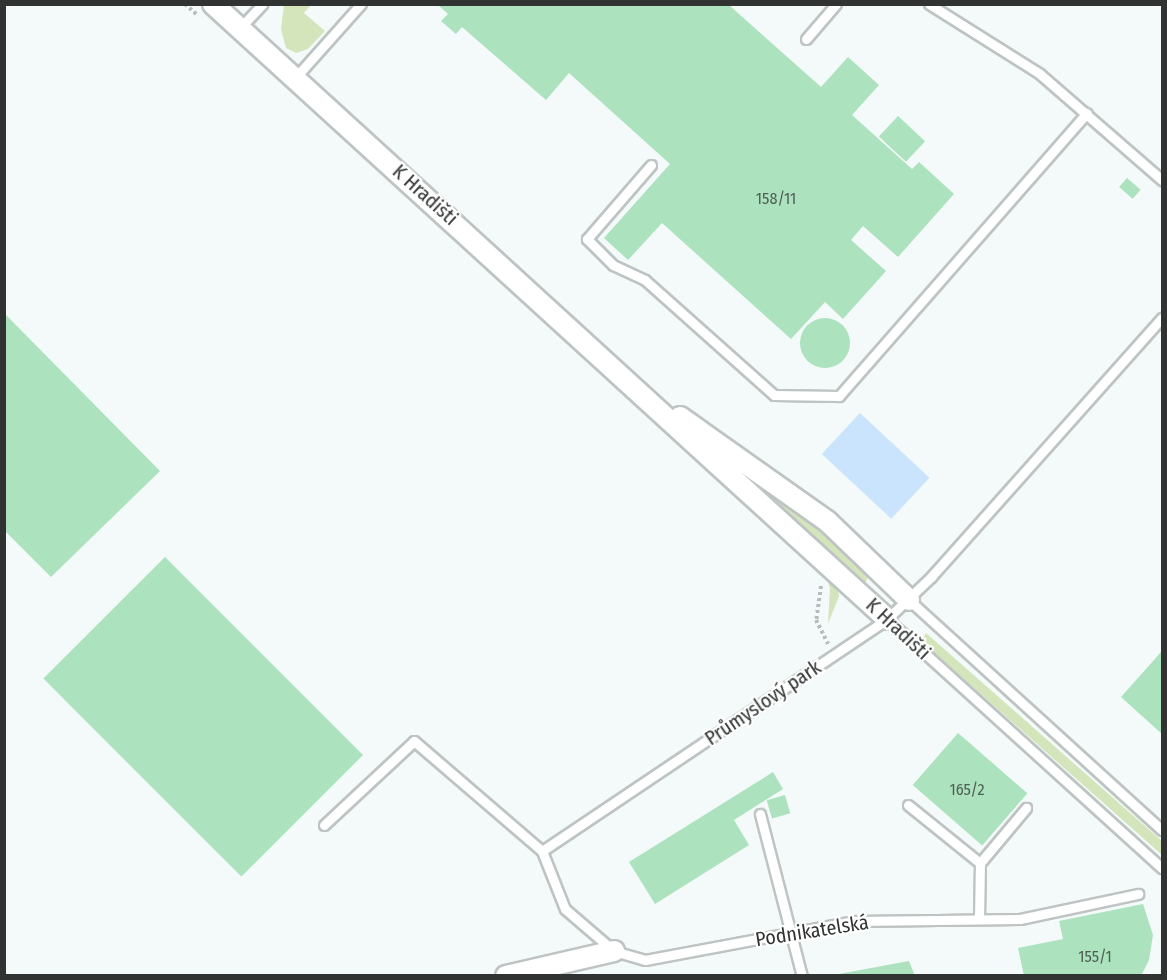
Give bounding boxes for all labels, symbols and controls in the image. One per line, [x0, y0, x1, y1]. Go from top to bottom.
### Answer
street label: K Hradišti [387, 160, 463, 230]
house number: 158/11 [756, 189, 796, 209]
street label: K Hradišti [861, 593, 935, 665]
street label: Průmyslový park [700, 655, 826, 751]
house number: 165/2 [949, 780, 985, 800]
street label: Podnikatelská [754, 910, 870, 952]
house number: 155/1 [1078, 947, 1112, 967]

